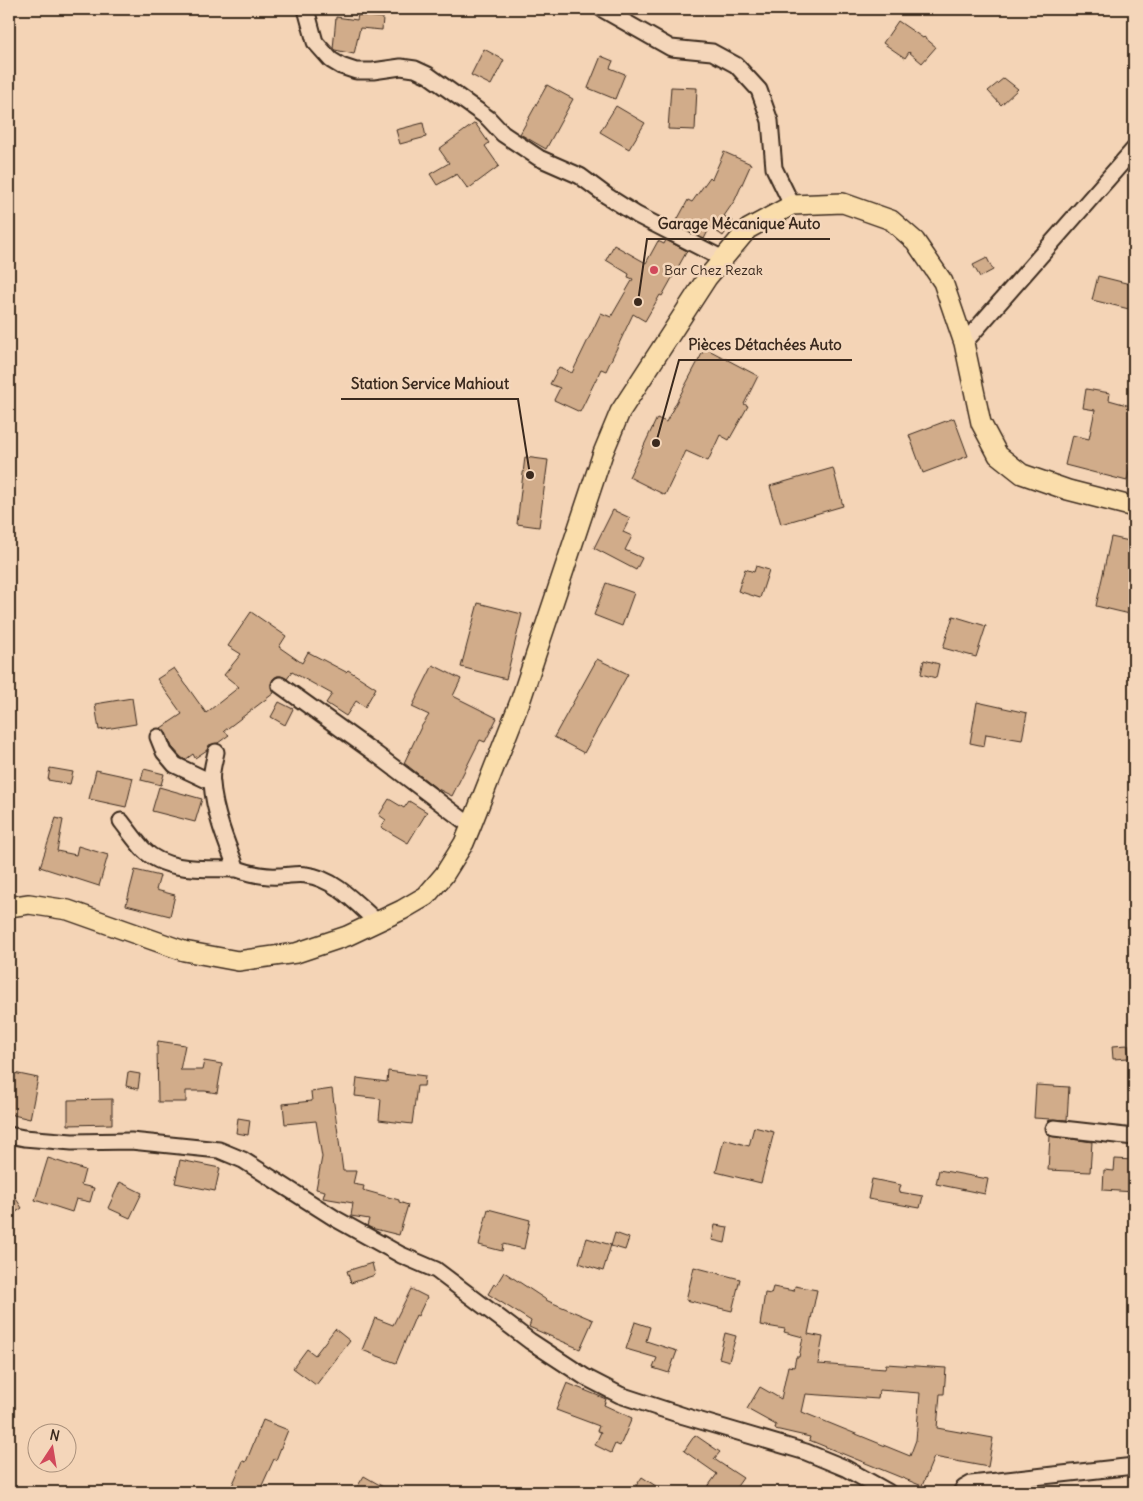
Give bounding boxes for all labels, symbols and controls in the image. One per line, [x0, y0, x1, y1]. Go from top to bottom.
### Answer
callout: Garage Mécanique Auto [647, 209, 830, 239]
text: Garage Mécanique Auto [658, 214, 821, 234]
place label: Bar Chez Rezak [664, 261, 763, 279]
marker: Bar Chez Rezak [648, 264, 660, 276]
callout: Pièces Détachées Auto [679, 330, 852, 360]
text: Pièces Détachées Auto [688, 335, 842, 354]
callout: Station Service Mahiout [341, 369, 518, 399]
text: Station Service Mahiout [351, 374, 510, 393]
north arrow [28, 1424, 78, 1474]
text: N [48, 1425, 61, 1445]

